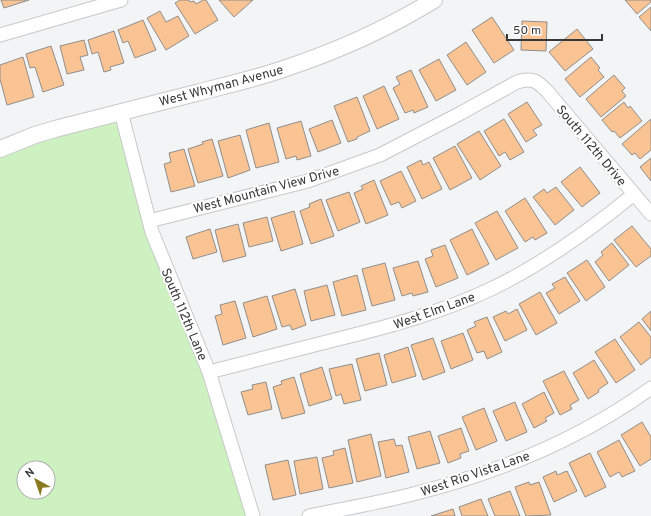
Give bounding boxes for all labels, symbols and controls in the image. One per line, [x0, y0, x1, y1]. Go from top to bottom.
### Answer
scale bar [507, 16, 602, 42]
text: 50 m [513, 23, 541, 39]
street label: West Whyman Avenue [158, 63, 285, 111]
street label: South 112th Drive [552, 103, 629, 190]
street label: West Mountain View Drive [192, 164, 341, 218]
street label: South 112th Lane [157, 266, 210, 363]
street label: West Elm Lane [392, 290, 478, 334]
street label: West Rio Vista Lane [419, 449, 532, 501]
north arrow [16, 460, 56, 500]
text: N [23, 465, 38, 481]

